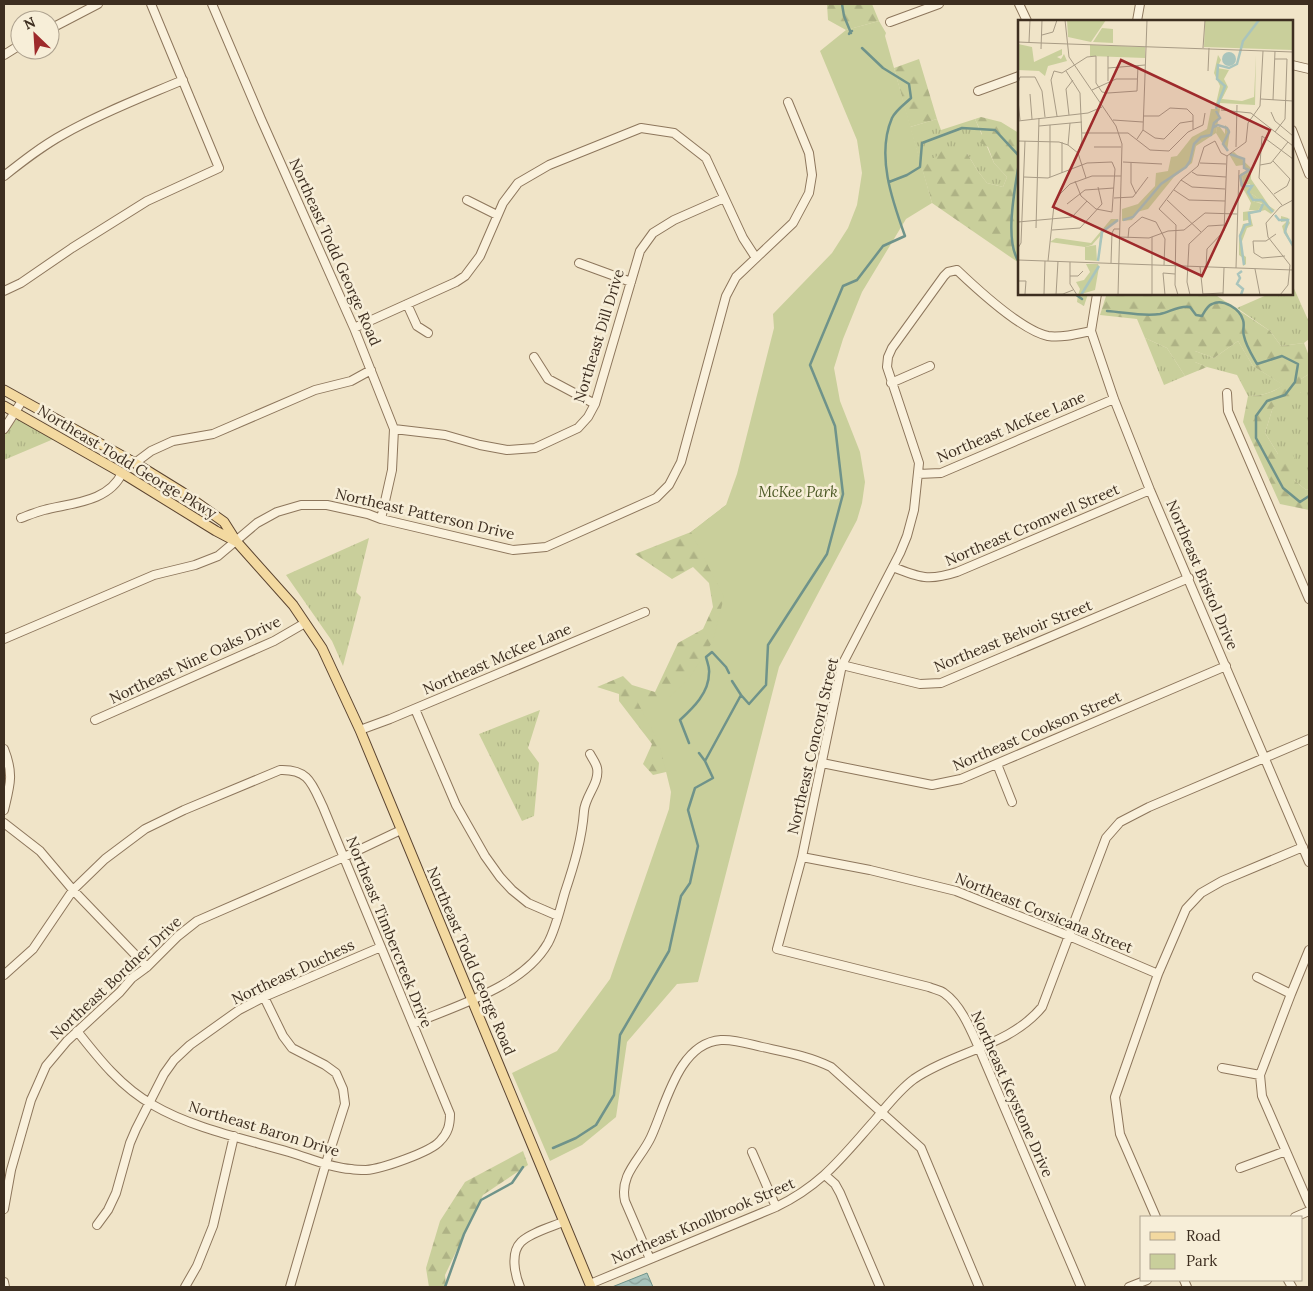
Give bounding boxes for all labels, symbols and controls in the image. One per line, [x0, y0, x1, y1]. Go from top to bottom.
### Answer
north arrow [10, 10, 60, 60]
text: N [21, 13, 38, 34]
inset map [1018, 20, 1293, 295]
street label: Northeast Todd George Road [285, 155, 385, 349]
street label: Northeast Dill Drive [569, 267, 628, 405]
street label: Northeast McKee Lane [934, 387, 1088, 466]
street label: Northeast Todd George Pkwy [34, 401, 220, 523]
street label: Northeast Cromwell Street [942, 479, 1122, 570]
park label: McKee Park [758, 482, 838, 501]
street label: Northeast Patterson Drive [334, 484, 517, 543]
street label: Northeast Bristol Drive [1162, 497, 1243, 653]
street label: Northeast Belvoir Street [931, 595, 1095, 676]
street label: Northeast Nine Oaks Drive [106, 611, 284, 708]
street label: Northeast McKee Lane [420, 619, 574, 698]
street label: Northeast Concord Street [783, 655, 842, 836]
street label: Northeast Cookson Street [950, 686, 1124, 775]
street label: Northeast Timbercreek Drive [342, 833, 437, 1030]
street label: Northeast Todd George Road [423, 864, 520, 1058]
street label: Northeast Corsicana Street [953, 868, 1136, 957]
street label: Northeast Bordner Drive [46, 912, 185, 1043]
street label: Northeast Duchess [228, 935, 357, 1008]
street label: Northeast Keystone Drive [967, 1008, 1058, 1180]
street label: Northeast Baron Drive [186, 1097, 342, 1161]
street label: Northeast Knollbrook Street [608, 1173, 798, 1268]
legend [1140, 1216, 1303, 1281]
text: Road [1186, 1226, 1221, 1245]
text: Park [1186, 1251, 1217, 1270]

